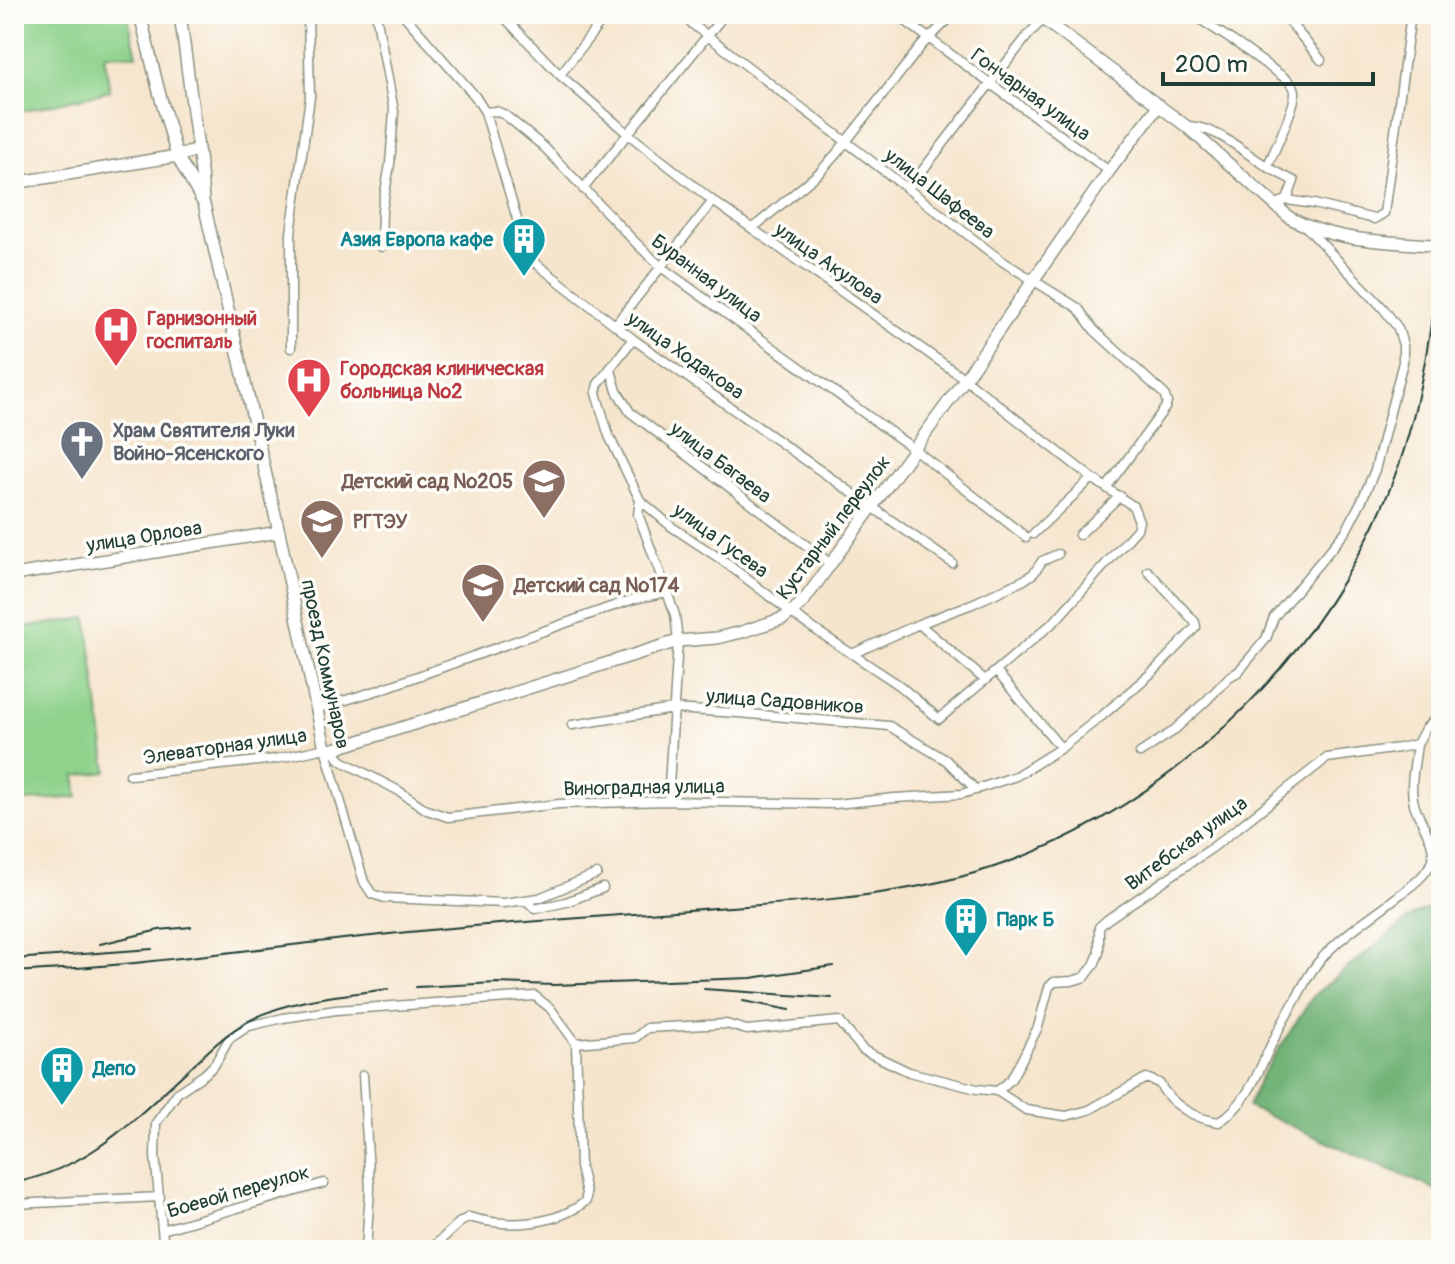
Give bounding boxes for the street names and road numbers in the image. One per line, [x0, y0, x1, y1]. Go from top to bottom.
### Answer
street label: Гончарная улица [966, 43, 1095, 146]
street label: улица Шафеева [879, 142, 1000, 244]
street label: улица Акулова [769, 216, 888, 310]
street label: Буранная улица [646, 229, 767, 328]
street label: улица Ходакова [622, 305, 749, 405]
street label: улица Багаева [664, 416, 776, 509]
street label: Кустарный переулок [771, 450, 896, 605]
street label: улица Гусева [667, 497, 773, 583]
street label: улица Орлова [84, 515, 204, 558]
street label: проезд Коммунаров [295, 577, 356, 751]
street label: улица Садовников [704, 683, 865, 719]
street label: Элеваторная улица [142, 723, 308, 770]
street label: Виноградная улица [563, 774, 725, 801]
street label: Витебская улица [1120, 791, 1252, 896]
street label: Боевой переулок [164, 1159, 312, 1224]

